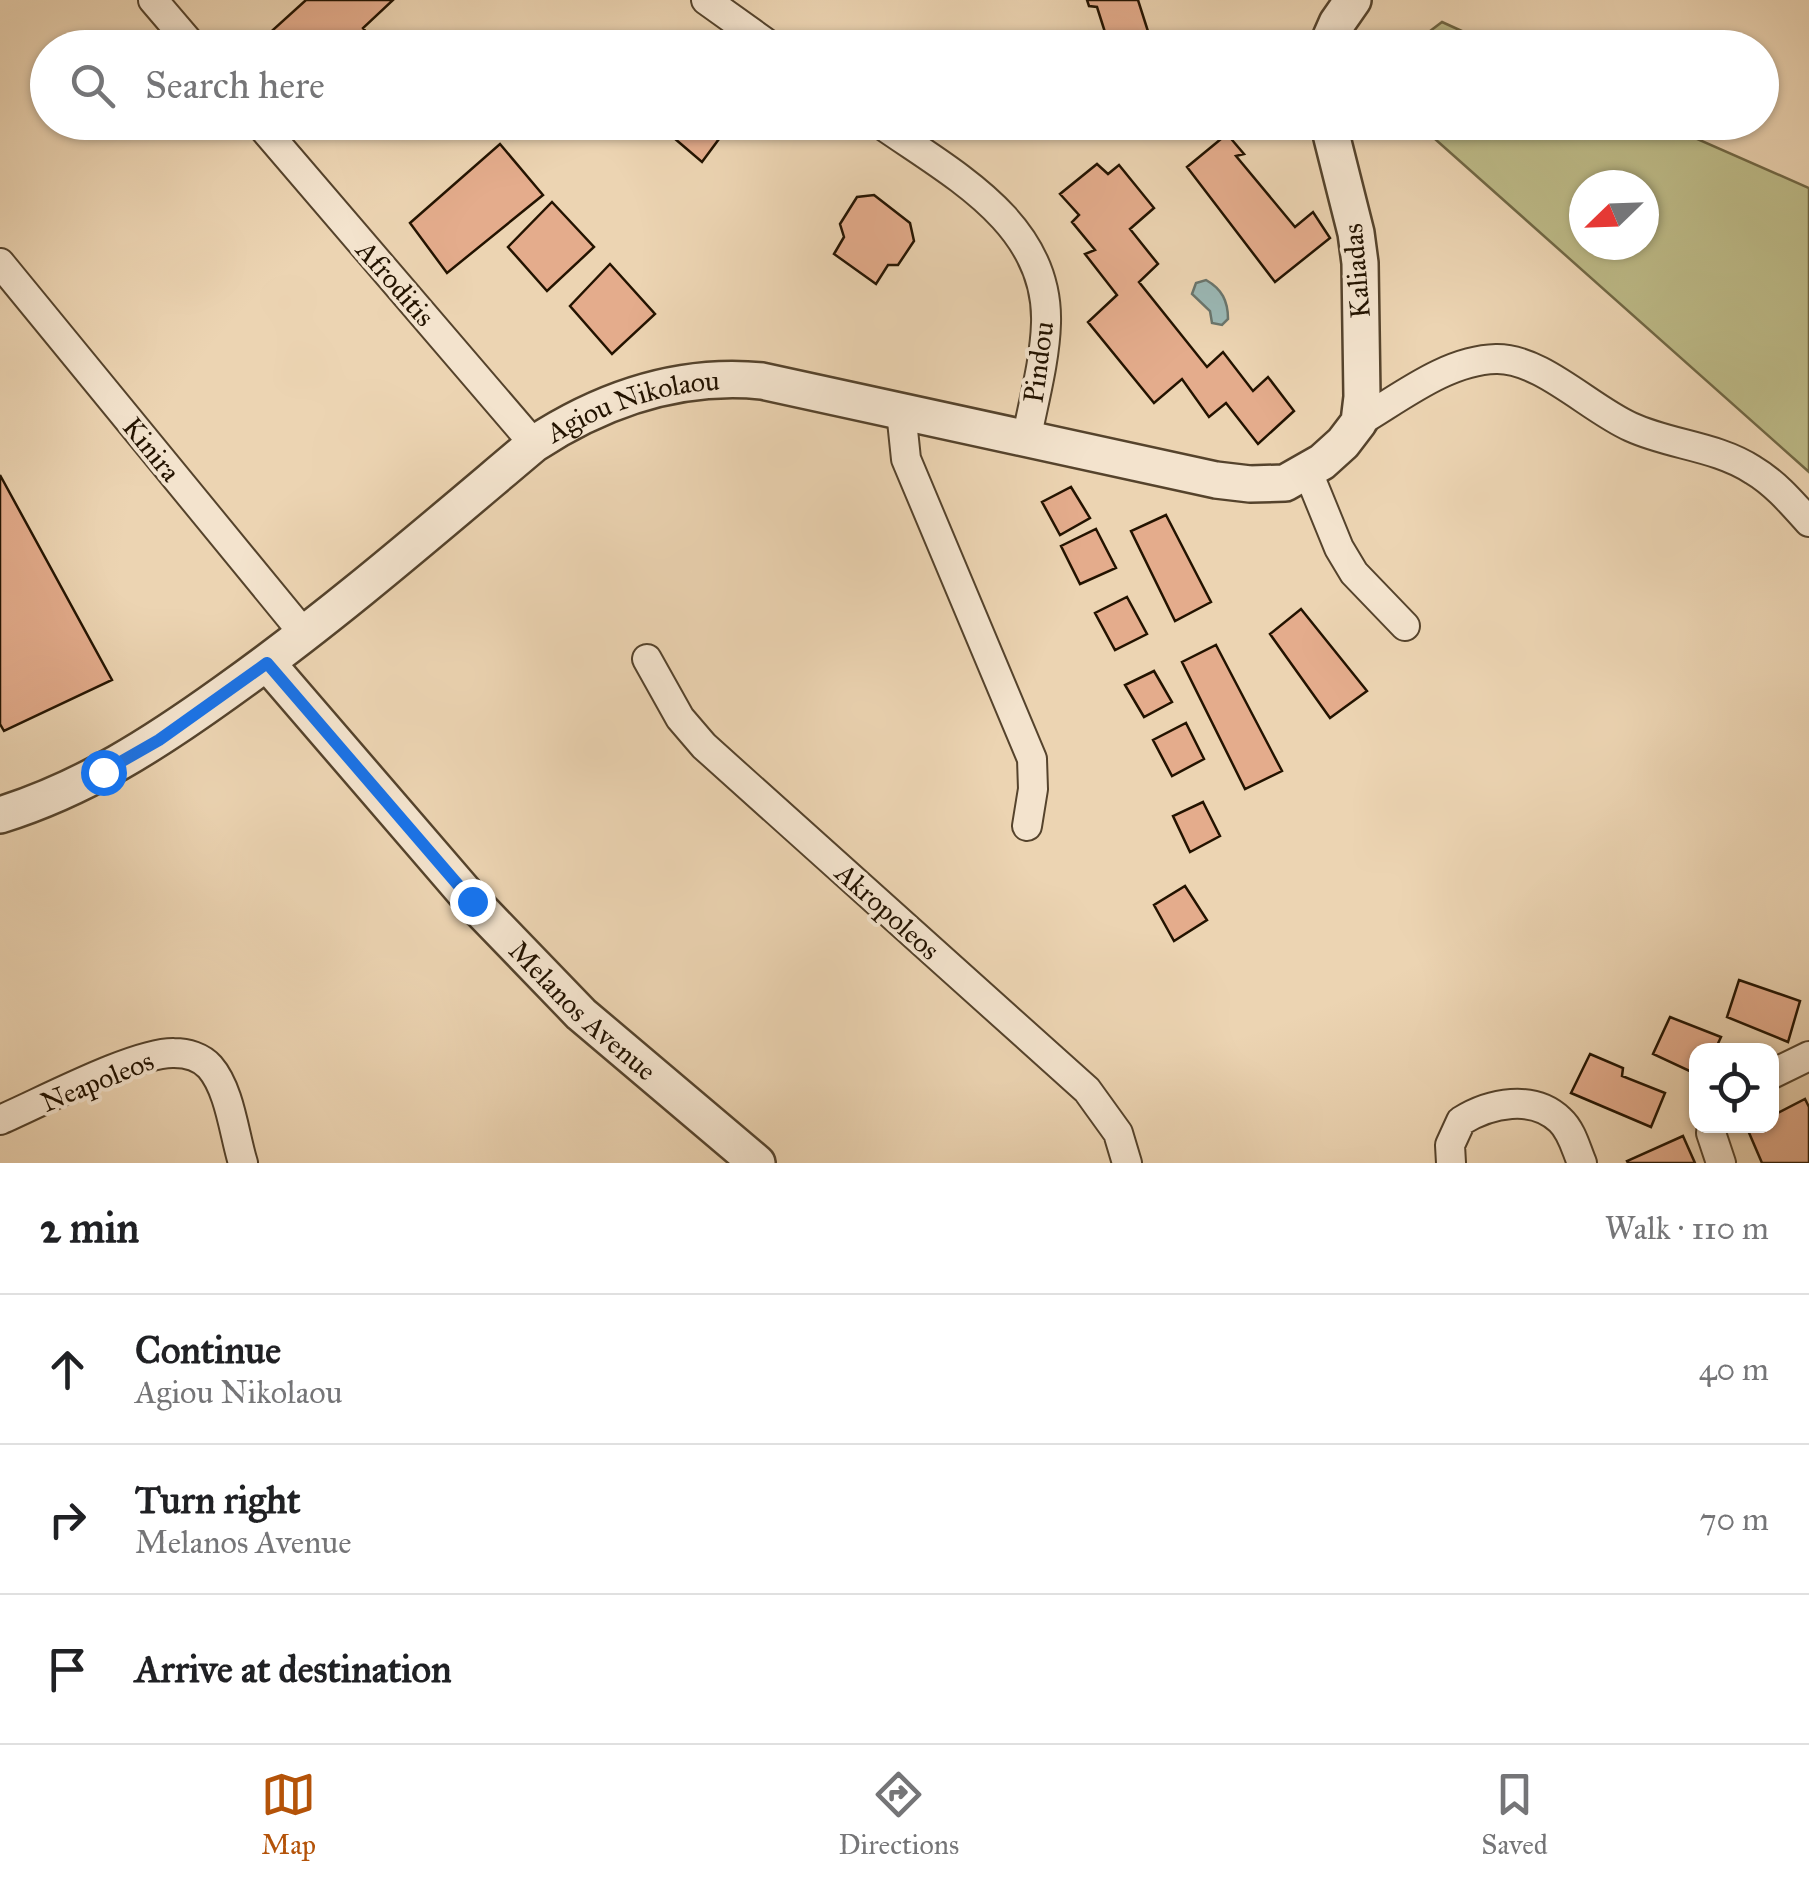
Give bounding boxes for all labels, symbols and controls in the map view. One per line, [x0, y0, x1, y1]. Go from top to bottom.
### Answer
search box [30, 30, 1779, 140]
icon: search [65, 58, 120, 113]
text: Search here [145, 62, 325, 108]
north arrow [1569, 170, 1659, 260]
street label: Kaliadas [1335, 222, 1378, 320]
street label: Afroditis [348, 232, 442, 333]
street label: Pindou [1015, 319, 1062, 405]
street label: Agiou Nikolaou [539, 363, 721, 451]
street label: Kinira [115, 410, 188, 489]
route start [81, 750, 127, 796]
street label: Akropoleos [827, 855, 947, 967]
route end [450, 879, 496, 925]
street label: Melanos Avenue [501, 933, 663, 1088]
street label: Neapoleos [36, 1043, 159, 1120]
map controls [1689, 1043, 1779, 1133]
button: locate [1689, 1043, 1779, 1133]
text: 2 min [40, 1202, 139, 1254]
text: Walk · 110 m [1605, 1209, 1769, 1248]
text: Continue [135, 1327, 281, 1373]
icon: ahead [40, 1342, 95, 1397]
text: 40 m [1699, 1350, 1769, 1389]
text: Agiou Nikolaou [135, 1373, 343, 1412]
text: Turn right [135, 1477, 301, 1523]
icon: right [40, 1492, 95, 1547]
text: 70 m [1700, 1500, 1769, 1539]
text: Melanos Avenue [135, 1523, 352, 1562]
icon: arrive [40, 1642, 95, 1697]
text: Arrive at destination [135, 1646, 452, 1692]
tab: Map [261, 1767, 316, 1862]
tab: Directions [838, 1767, 959, 1862]
tab: Saved [1481, 1767, 1548, 1862]

